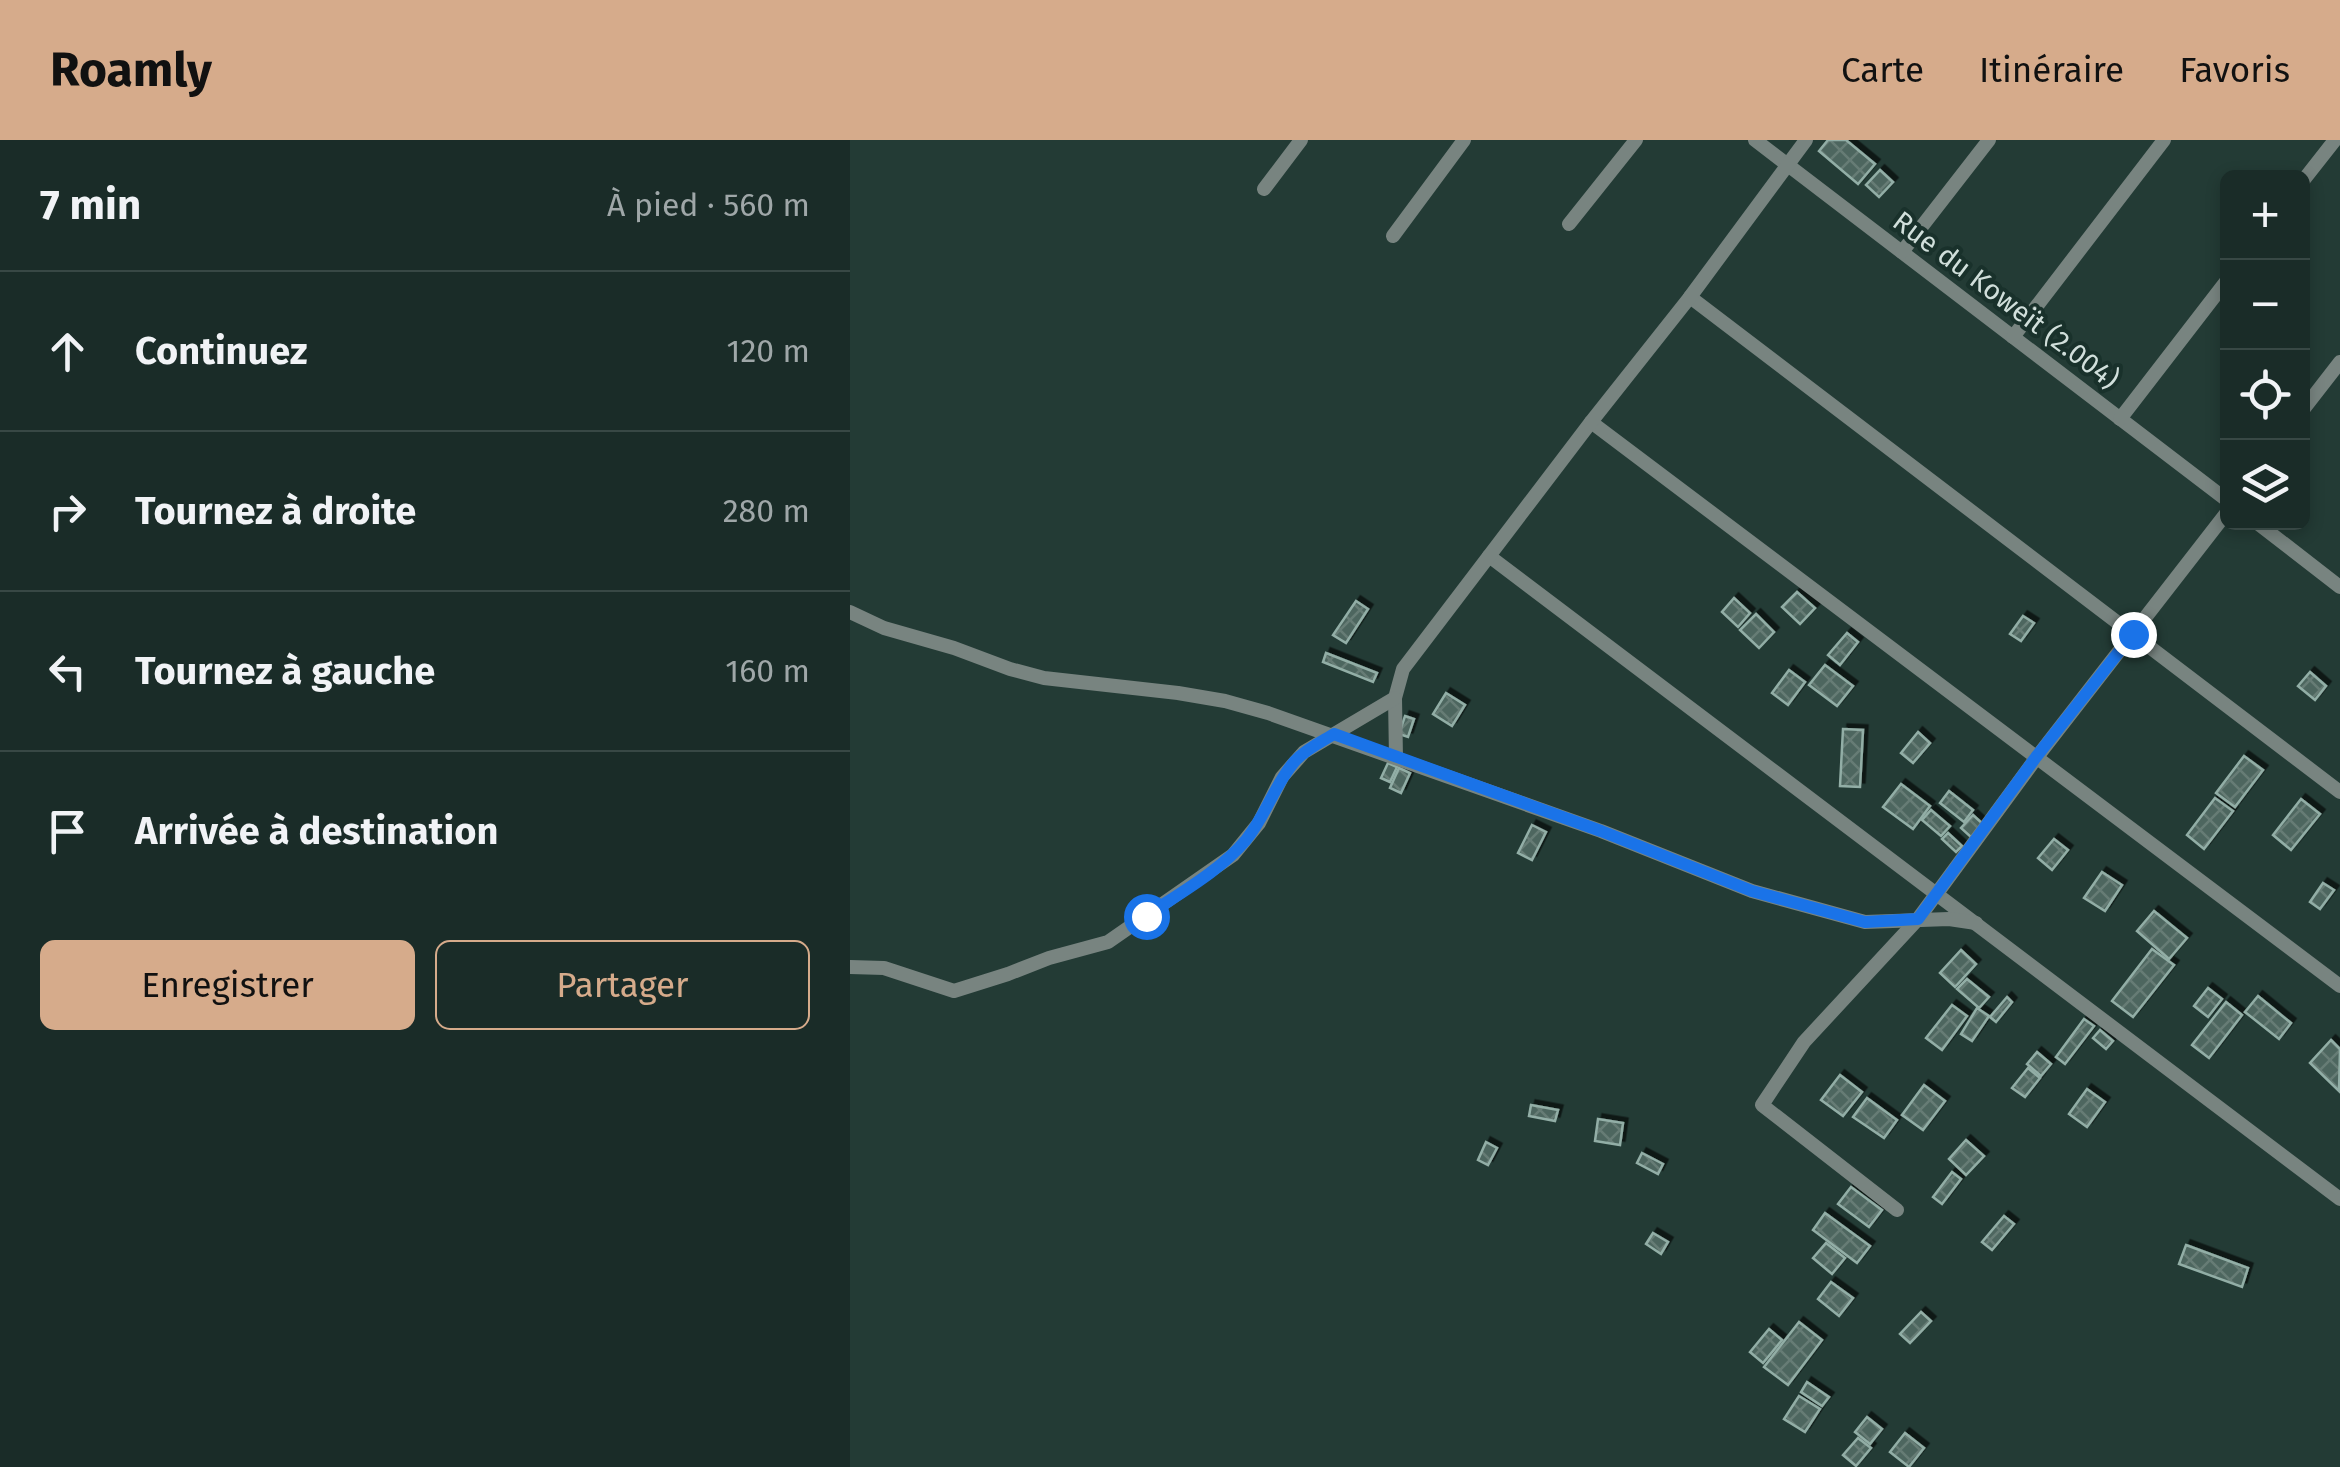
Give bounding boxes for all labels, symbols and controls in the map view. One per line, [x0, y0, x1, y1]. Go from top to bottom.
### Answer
text: Roamly [50, 41, 212, 99]
text: Carte [1841, 49, 1924, 91]
text: Itinéraire [1979, 49, 2124, 91]
text: Favoris [2179, 49, 2290, 91]
map controls [2220, 170, 2310, 530]
button: + [2220, 170, 2310, 260]
text: 7 min [40, 180, 141, 230]
text: À pied · 560 m [607, 186, 810, 224]
street label: Rue du Koweït (2.004) [1887, 204, 2125, 396]
button: − [2220, 260, 2310, 350]
icon: ahead [40, 324, 95, 379]
text: Continuez [135, 328, 307, 374]
text: 120 m [727, 332, 810, 370]
button: locate [2220, 350, 2310, 440]
button: layers [2220, 440, 2310, 530]
icon: right [40, 484, 95, 539]
text: Tournez à droite [135, 488, 416, 534]
text: 280 m [723, 492, 810, 530]
route end [2111, 612, 2157, 658]
icon: left [40, 644, 95, 699]
text: Tournez à gauche [135, 648, 435, 694]
text: 160 m [725, 652, 810, 690]
icon: arrive [40, 804, 95, 859]
text: Arrivée à destination [135, 808, 498, 854]
route start [1124, 894, 1170, 940]
button: Enregistrer [40, 940, 415, 1030]
button: Partager [435, 940, 810, 1030]

